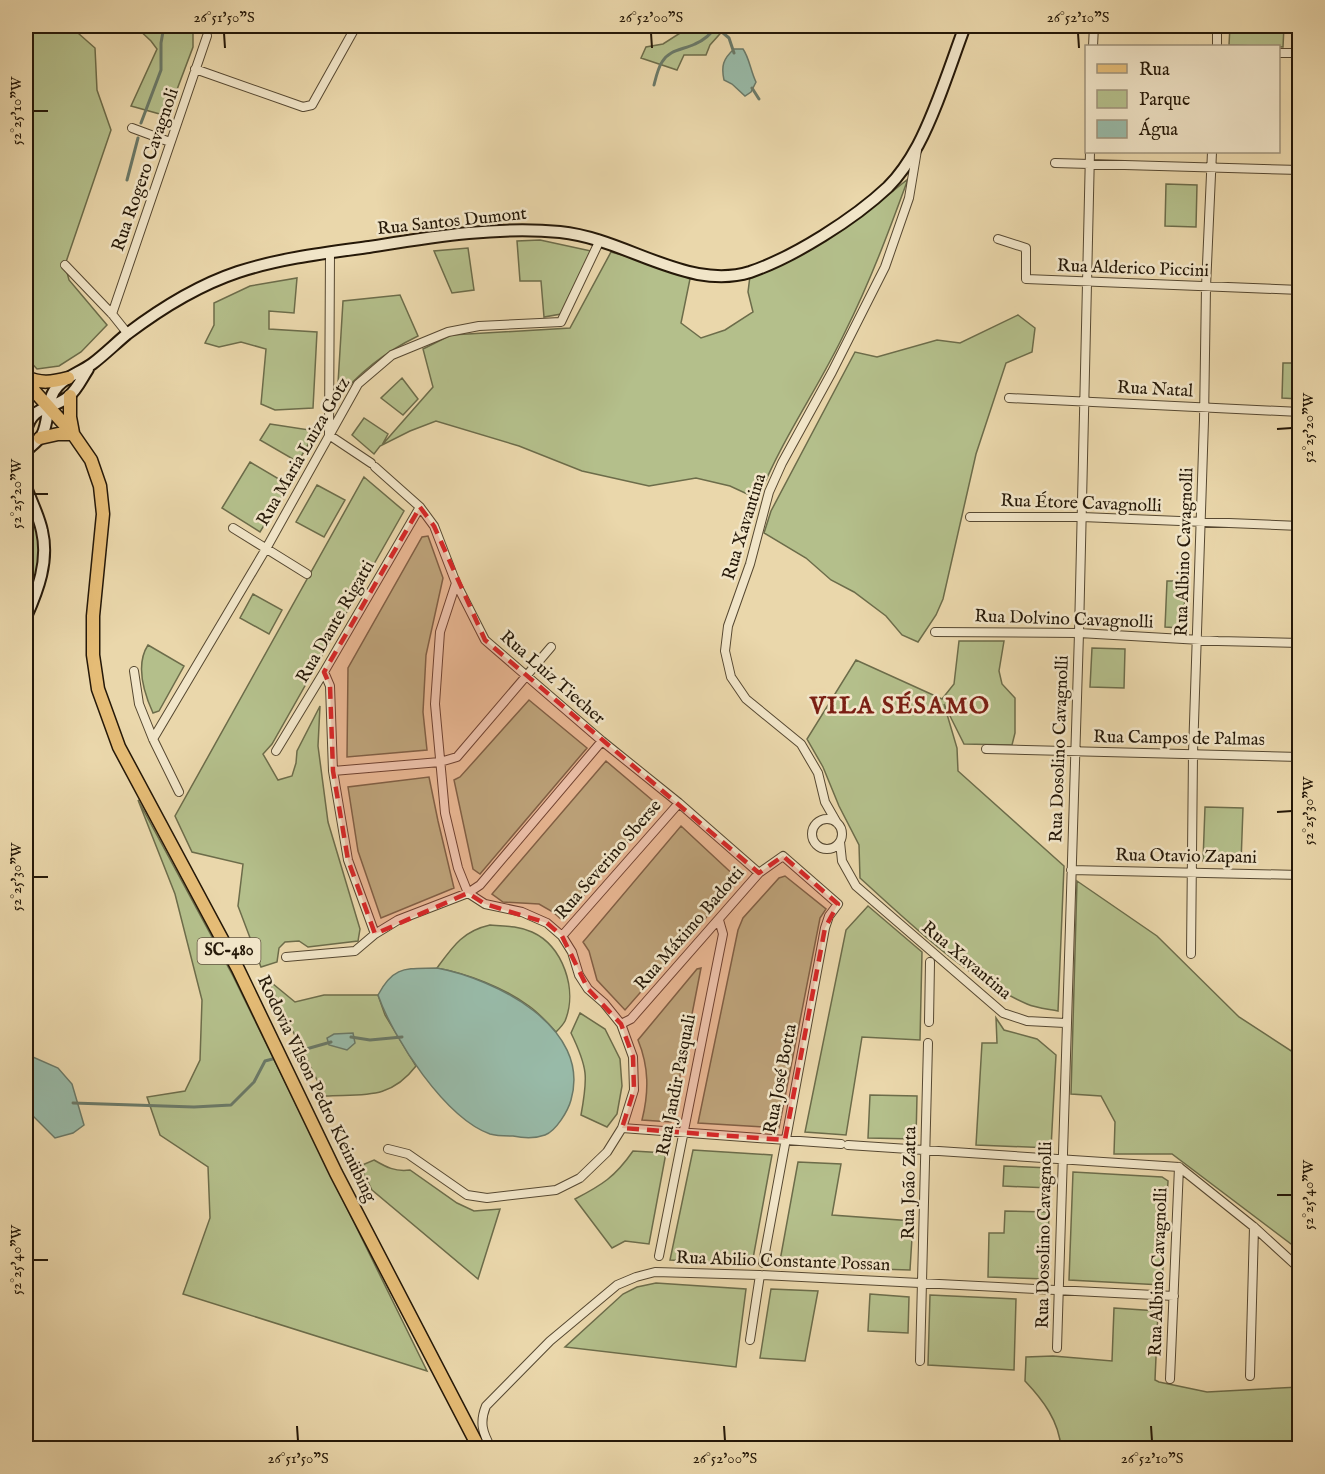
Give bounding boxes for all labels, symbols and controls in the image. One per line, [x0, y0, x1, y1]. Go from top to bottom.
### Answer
text: 26°51'50"S [193, 8, 255, 27]
text: 26°52'00"S [619, 8, 683, 27]
text: 26°52'10"S [1047, 8, 1109, 27]
legend [1085, 45, 1280, 153]
text: Rua [1139, 59, 1170, 82]
text: 52°25'10"W [7, 76, 26, 145]
street label: Rua Rogero Cavagnoli [107, 85, 185, 255]
text: Parque [1139, 89, 1190, 112]
text: Água [1138, 117, 1178, 142]
street label: Rua Santos Dumont [376, 203, 528, 241]
street label: Rua Alderico Piccini [1057, 255, 1210, 283]
street label: Rua Maria Luiza Gotz [252, 374, 356, 530]
street label: Rua Natal [1116, 377, 1194, 403]
text: 52°25'20"W [1299, 392, 1318, 463]
text: 52°25'20"W [7, 458, 26, 529]
street label: Rua Albino Cavagnolli [1171, 467, 1199, 637]
street label: Rua Xavantina [718, 471, 772, 583]
street label: Rua Étore Cavagnolli [1000, 488, 1162, 518]
street label: Rua Dante Rigatti [292, 556, 381, 687]
street label: Rua Dolvino Cavagnolli [974, 605, 1154, 635]
street label: Rua Luiz Tiecher [495, 626, 610, 730]
street label: Rua Dosolino Cavagnolli [1045, 655, 1075, 843]
district label: VILA SÉSAMO [809, 691, 990, 722]
street label: Rua Campos de Palmas [1093, 726, 1265, 752]
text: 52°25'30"W [1299, 776, 1318, 845]
street label: Rua Severino Sberse [551, 795, 667, 925]
text: 52°25'30"W [7, 842, 26, 911]
street label: Rua Otavio Zapani [1115, 844, 1257, 870]
street label: Rua Máximo Badotti [630, 862, 750, 996]
street label: Rua Xavantina [916, 917, 1016, 1005]
road number: SC-480 [198, 938, 260, 964]
street label: Rodovia Vilson Pedro Kleinübing [251, 972, 381, 1206]
street label: Rua Jandir Pasquali [652, 1012, 702, 1158]
street label: Rua José Botta [759, 1022, 803, 1136]
street label: Rua João Zatta [898, 1126, 922, 1240]
street label: Rua Dosolino Cavagnolli [1032, 1141, 1058, 1329]
text: 52°25'40"W [1299, 1159, 1318, 1230]
street label: Rua Albino Cavagnolli [1145, 1187, 1173, 1357]
text: 52°25'40"W [7, 1224, 26, 1295]
street label: Rua Abilio Constante Possan [675, 1247, 891, 1277]
text: 26°51'50"S [267, 1449, 329, 1468]
text: 26°52'00"S [693, 1449, 757, 1468]
text: 26°52'10"S [1121, 1449, 1183, 1468]

